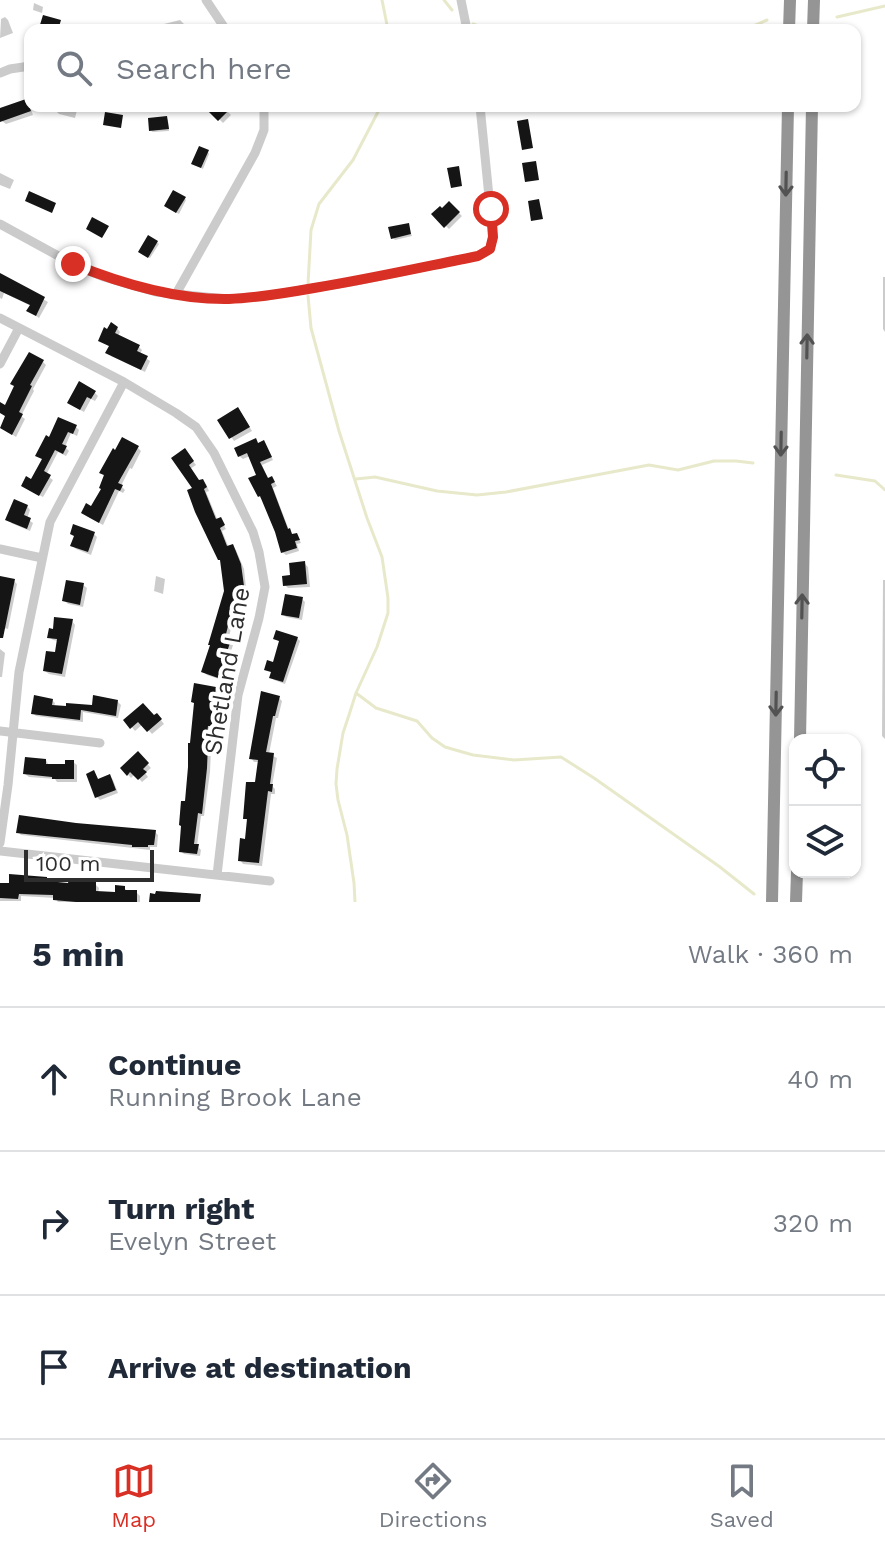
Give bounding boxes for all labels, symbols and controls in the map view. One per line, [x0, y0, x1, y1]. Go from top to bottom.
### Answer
search box [24, 24, 861, 112]
icon: search [52, 46, 96, 90]
text: Search here [116, 51, 292, 86]
one-way arrow [779, 170, 794, 197]
route start [473, 191, 509, 227]
route end [55, 246, 91, 282]
one-way arrow [799, 333, 815, 360]
one-way arrow [773, 430, 789, 457]
street label: Shetland Lane [199, 585, 255, 757]
one-way arrow [794, 593, 810, 620]
one-way arrow [768, 690, 784, 717]
map controls [789, 734, 861, 878]
button: locate [789, 734, 861, 806]
button: layers [789, 806, 861, 878]
scale bar [24, 846, 154, 882]
text: 100 m [36, 851, 100, 876]
text: 5 min [32, 934, 125, 974]
text: Walk · 360 m [688, 939, 853, 969]
text: Continue [108, 1047, 241, 1082]
icon: ahead [32, 1057, 76, 1101]
text: 40 m [787, 1064, 853, 1094]
text: Running Brook Lane [108, 1082, 362, 1112]
text: Turn right [108, 1191, 254, 1226]
icon: right [32, 1201, 76, 1245]
text: 320 m [773, 1208, 853, 1238]
text: Evelyn Street [108, 1226, 276, 1256]
icon: arrive [32, 1345, 76, 1389]
text: Arrive at destination [108, 1350, 412, 1385]
tab: Map [111, 1459, 156, 1532]
tab: Directions [379, 1459, 487, 1532]
tab: Saved [710, 1459, 774, 1532]

